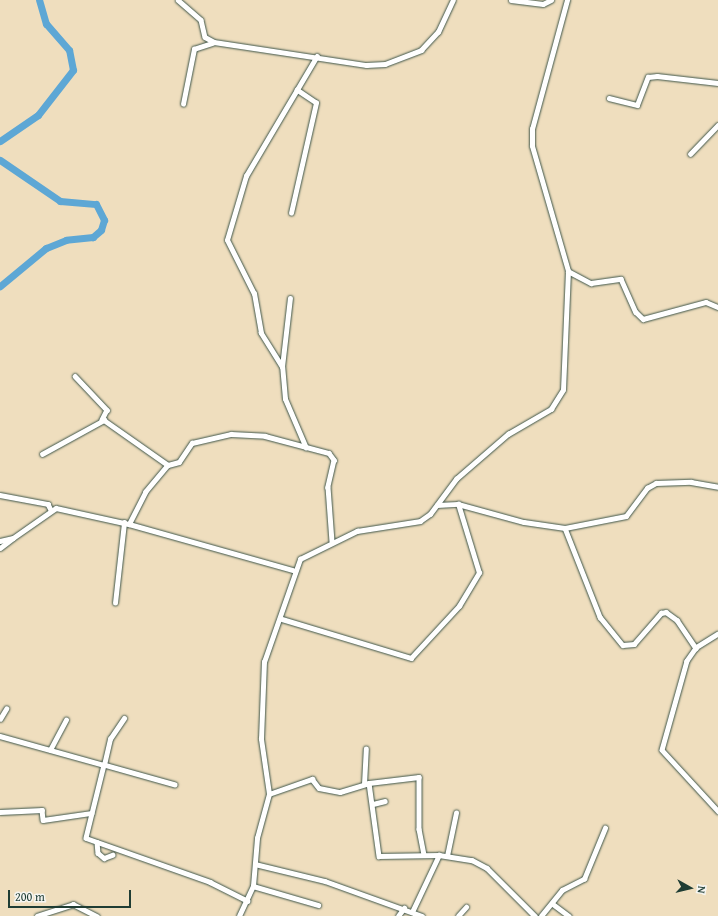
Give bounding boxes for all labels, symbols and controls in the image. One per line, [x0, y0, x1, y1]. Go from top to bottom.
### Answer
north arrow [670, 868, 710, 908]
scale bar [10, 882, 133, 908]
text: N [693, 885, 710, 894]
text: 200 m [15, 888, 45, 905]

